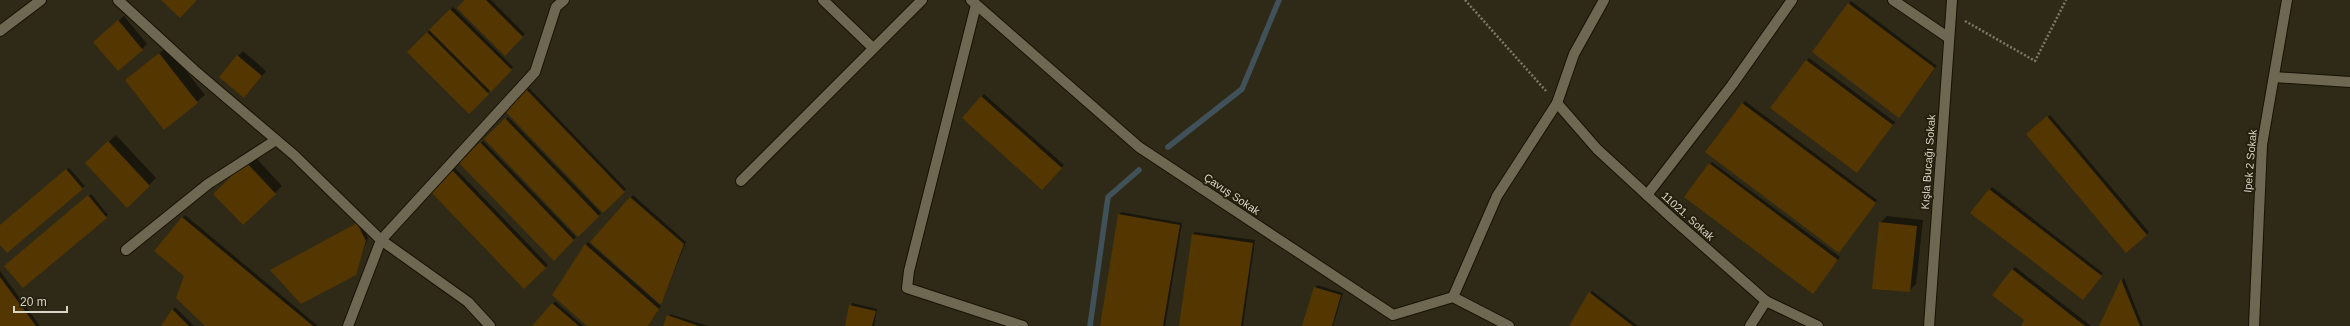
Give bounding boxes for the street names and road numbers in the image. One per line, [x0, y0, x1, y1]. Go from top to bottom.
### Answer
street label: Kışla Bucağı Sokak [1919, 114, 1937, 210]
street label: Ipek 2 Sokak [2241, 128, 2259, 193]
street label: Çavuş Sokak [1202, 171, 1263, 217]
street label: 11021. Sokak [1659, 189, 1717, 243]

